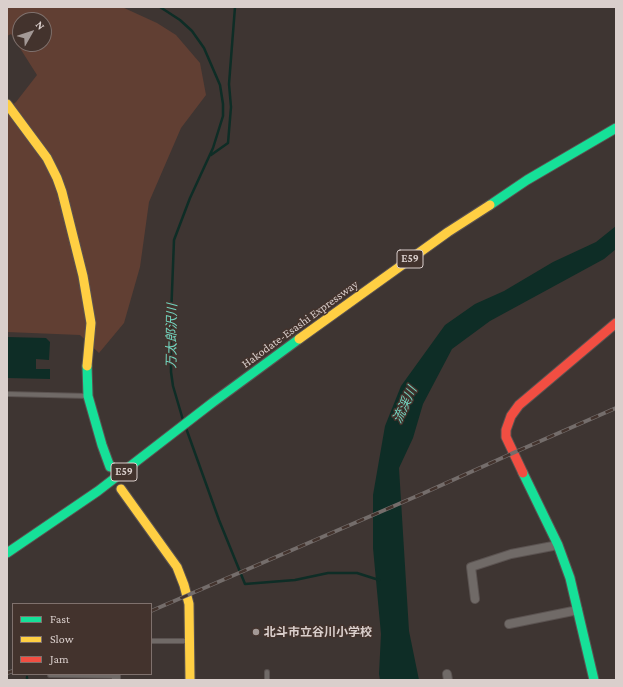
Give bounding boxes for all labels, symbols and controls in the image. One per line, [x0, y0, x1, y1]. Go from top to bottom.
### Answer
north arrow [12, 12, 52, 52]
text: N [34, 18, 48, 32]
road number: E59 [397, 250, 423, 268]
street label: Hakodate-Esashi Expressway [239, 277, 361, 371]
water label: 万太郎沢川 [164, 303, 180, 369]
water label: 流渓川 [390, 384, 420, 426]
road number: E59 [111, 463, 137, 481]
legend [12, 603, 152, 675]
text: Fast [50, 612, 70, 626]
place label: 北斗市立谷川小学校 [264, 625, 372, 639]
marker: 北斗市立谷川小学校 [251, 627, 261, 637]
text: Slow [50, 632, 74, 646]
text: Jam [50, 652, 69, 666]

